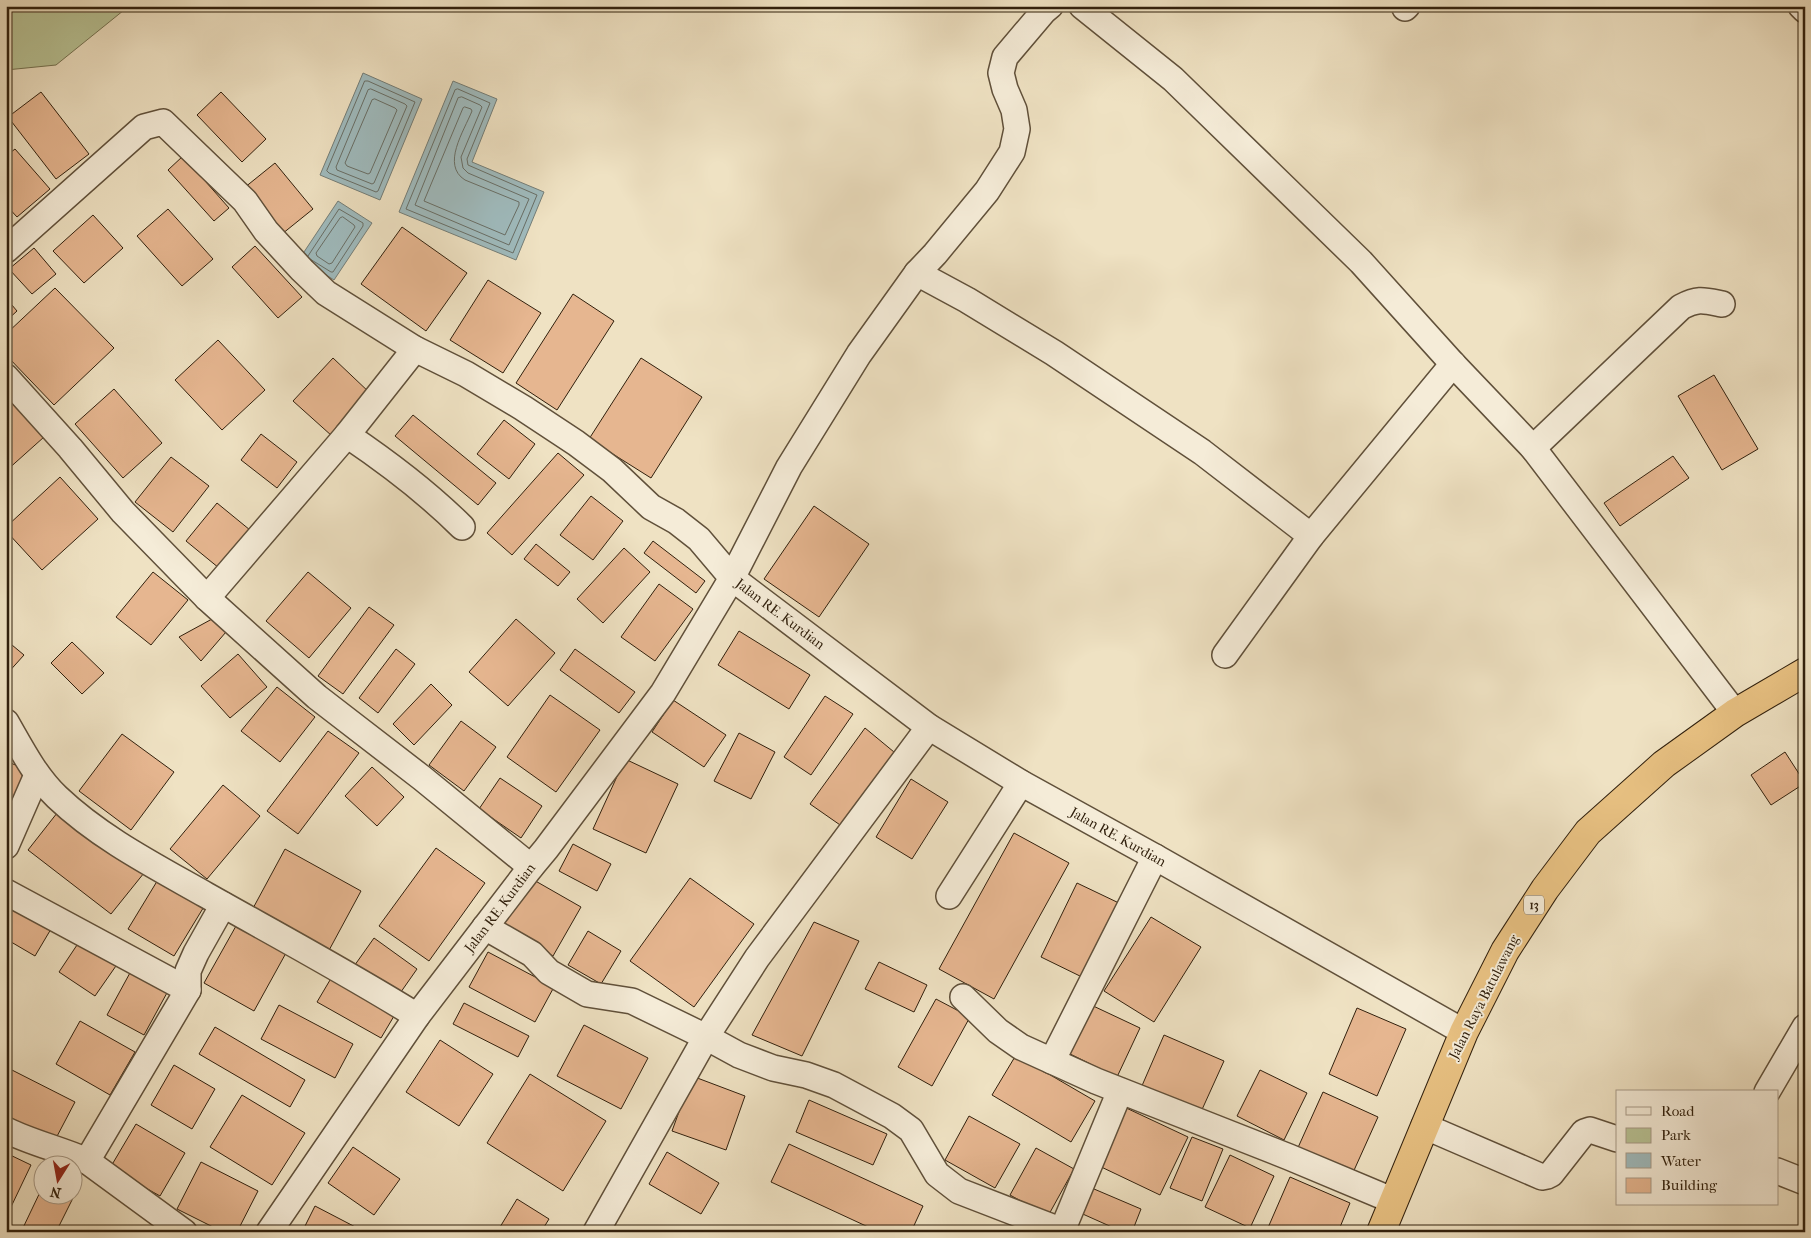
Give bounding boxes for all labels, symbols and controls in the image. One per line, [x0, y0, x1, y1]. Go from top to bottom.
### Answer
street label: Jalan RE. Kurdian [731, 574, 828, 653]
street label: Jalan RE. Kurdian [1066, 803, 1169, 870]
street label: Jalan RE. Kurdian [460, 860, 539, 957]
road number: 13 [1524, 896, 1544, 914]
street label: Jalan Raya Batulawang [1445, 932, 1523, 1063]
legend [1616, 1090, 1778, 1206]
text: Road [1661, 1102, 1695, 1120]
text: Park [1661, 1126, 1691, 1144]
text: Water [1660, 1152, 1701, 1170]
north arrow [32, 1156, 82, 1206]
text: Building [1661, 1176, 1718, 1194]
text: N [48, 1183, 62, 1202]

